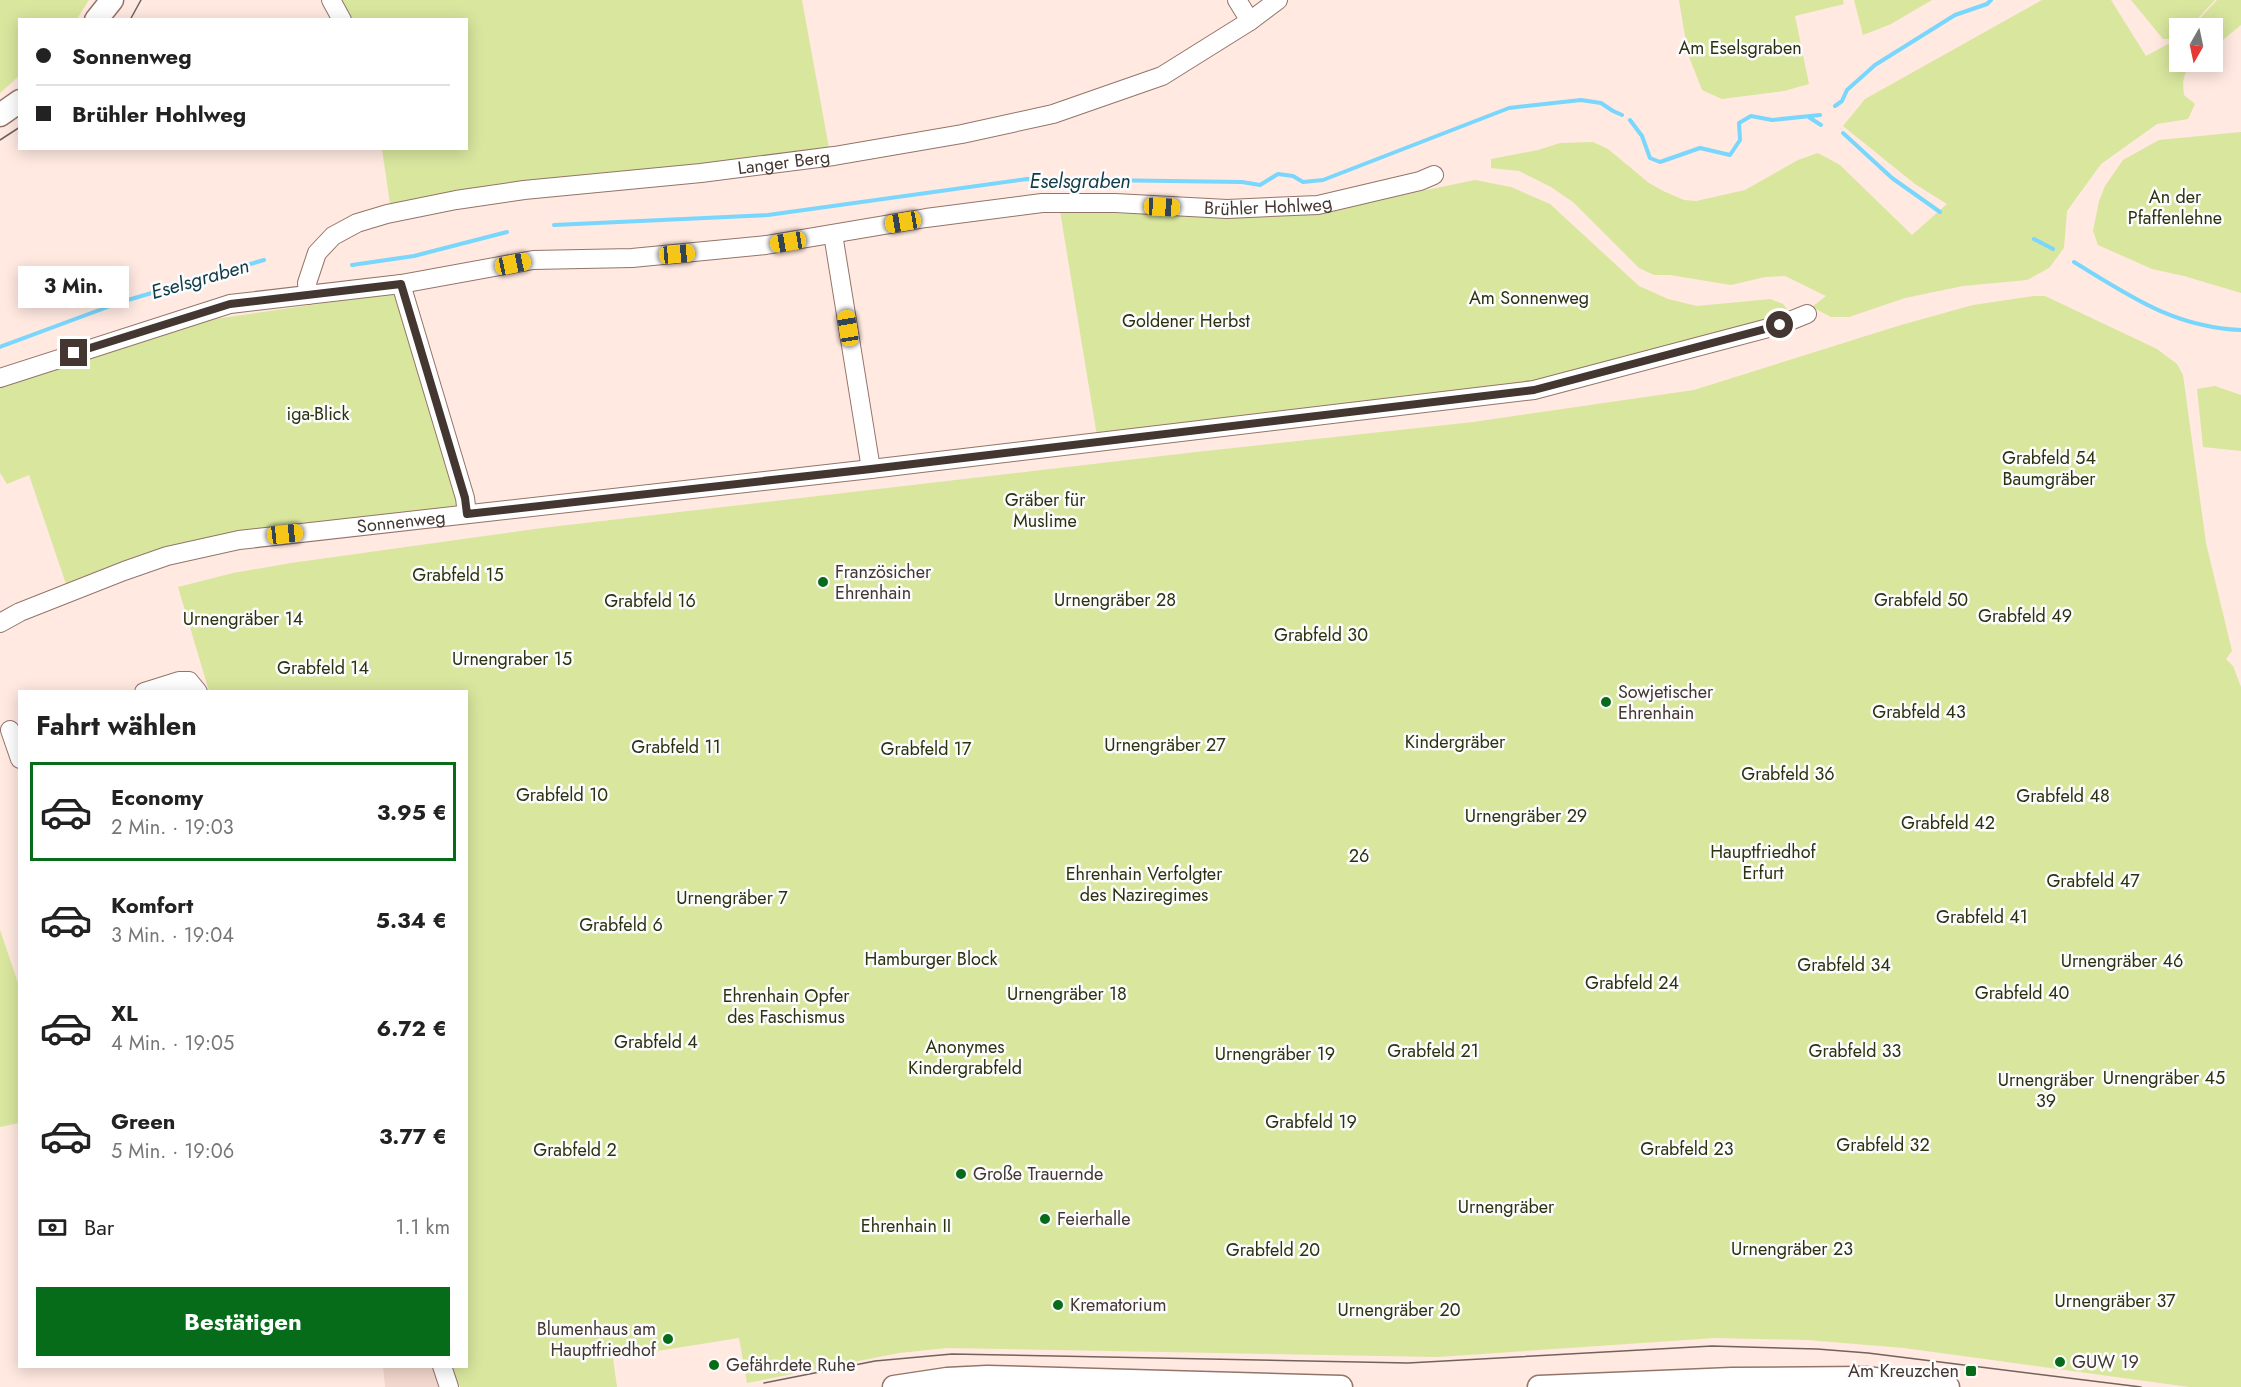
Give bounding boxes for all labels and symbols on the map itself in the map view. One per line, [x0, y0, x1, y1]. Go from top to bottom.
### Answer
north arrow [2169, 18, 2223, 72]
park label: Am Eselsgraben [1678, 35, 1802, 61]
street label: Langer Berg [736, 144, 831, 181]
water label: Eselsgraben [1030, 167, 1130, 196]
park label: An der Pfaffenlehne [2128, 184, 2222, 231]
street label: Brühler Hohlweg [1203, 189, 1335, 222]
car [1144, 197, 1180, 217]
car [884, 210, 922, 234]
car [769, 230, 807, 254]
car [658, 243, 696, 265]
water label: Eselsgraben [148, 251, 252, 307]
car [494, 251, 532, 277]
callout: 3 Min. [19, 266, 130, 308]
park label: Am Sonnenweg [1469, 285, 1589, 311]
park label: Goldener Herbst [1122, 308, 1251, 334]
car [836, 309, 860, 347]
route start [1766, 311, 1793, 338]
route end [60, 339, 87, 366]
park label: iga-Blick [287, 401, 349, 427]
park label: Grabfeld 54 Baumgräber [2002, 445, 2096, 492]
park label: Gräber für Muslime [1005, 487, 1086, 534]
street label: Sonnenweg [355, 504, 447, 540]
car [266, 523, 304, 545]
place label: Französicher Ehrenhain [835, 559, 932, 606]
park label: Grabfeld 15 [412, 562, 504, 588]
marker: Französicher Ehrenhain [816, 575, 830, 589]
park label: Urnengräber 28 [1054, 587, 1176, 613]
park label: Grabfeld 50 [1874, 587, 1968, 613]
park label: Grabfeld 16 [604, 588, 696, 614]
park label: Grabfeld 49 [1978, 603, 2072, 629]
park label: Urnengräber 14 [183, 606, 303, 632]
park label: Grabfeld 30 [1274, 622, 1368, 648]
park label: Urnengraber 15 [452, 646, 572, 672]
park label: Grabfeld 14 [277, 655, 369, 681]
place label: Sowjetischer Ehrenhain [1618, 679, 1714, 726]
marker: Sowjetischer Ehrenhain [1599, 695, 1613, 709]
park label: Grabfeld 43 [1872, 699, 1966, 725]
park label: Kindergräber [1405, 729, 1506, 755]
park label: Urnengräber 27 [1104, 732, 1226, 758]
park label: Grabfeld 11 [631, 734, 721, 760]
park label: Grabfeld 17 [881, 736, 972, 762]
park label: Grabfeld 36 [1741, 761, 1835, 787]
park label: Grabfeld 10 [516, 782, 608, 808]
park label: Grabfeld 48 [2016, 783, 2110, 809]
park label: Urnengräber 29 [1465, 803, 1587, 829]
park label: Grabfeld 42 [1901, 810, 1995, 836]
park label: Hauptfriedhof Erfurt [1710, 839, 1817, 886]
park label: 26 [1349, 843, 1369, 869]
park label: Ehrenhain Verfolgter des Naziregimes [1066, 861, 1223, 908]
park label: Grabfeld 47 [2046, 868, 2140, 894]
park label: Urnengräber 7 [676, 885, 788, 911]
park label: Grabfeld 41 [1936, 904, 2028, 930]
park label: Grabfeld 6 [579, 912, 663, 938]
park label: Hamburger Block [865, 946, 997, 972]
park label: Urnengräber 46 [2061, 948, 2183, 974]
park label: Grabfeld 34 [1797, 952, 1891, 978]
park label: Grabfeld 24 [1585, 970, 1679, 996]
park label: Grabfeld 40 [1975, 980, 2069, 1006]
park label: Urnengräber 18 [1007, 981, 1127, 1007]
park label: Ehrenhain Opfer des Faschismus [723, 983, 850, 1030]
park label: Grabfeld 4 [614, 1029, 698, 1055]
park label: Anonymes Kindergrabfeld [908, 1034, 1022, 1081]
park label: Grabfeld 21 [1387, 1038, 1479, 1064]
park label: Grabfeld 33 [1809, 1038, 1902, 1064]
park label: Urnengräber 19 [1215, 1041, 1335, 1067]
park label: Urnengräber 45 [2103, 1065, 2225, 1091]
park label: Urnengräber 39 [1998, 1067, 2095, 1114]
park label: Grabfeld 19 [1265, 1109, 1357, 1135]
park label: Grabfeld 32 [1836, 1132, 1930, 1158]
park label: Grabfeld 23 [1640, 1136, 1734, 1162]
park label: Grabfeld 2 [533, 1137, 617, 1163]
place label: Große Trauernde [973, 1161, 1103, 1187]
marker: Große Trauernde [954, 1167, 968, 1181]
park label: Urnengräber [1458, 1194, 1555, 1220]
place label: Feierhalle [1057, 1206, 1131, 1232]
marker: Feierhalle [1038, 1212, 1052, 1226]
park label: Ehrenhain II [861, 1213, 951, 1239]
park label: Urnengräber 23 [1731, 1236, 1853, 1262]
park label: Grabfeld 20 [1226, 1237, 1320, 1263]
park label: Urnengräber 37 [2055, 1288, 2176, 1314]
place label: Krematorium [1070, 1292, 1167, 1318]
park label: Urnengräber 20 [1338, 1297, 1461, 1323]
marker: Krematorium [1051, 1298, 1065, 1312]
place label: Blumenhaus am Hauptfriedhof [537, 1316, 657, 1363]
marker: Blumenhaus am Hauptfriedhof [661, 1332, 675, 1346]
place label: GUW 19 [2072, 1349, 2139, 1375]
place label: Gefährdete Ruhe [726, 1352, 856, 1378]
marker: GUW 19 [2053, 1355, 2067, 1369]
marker: Gefährdete Ruhe [707, 1358, 721, 1372]
place label: Am Kreuzchen [1848, 1358, 1959, 1384]
marker: Am Kreuzchen [1964, 1364, 1978, 1378]

